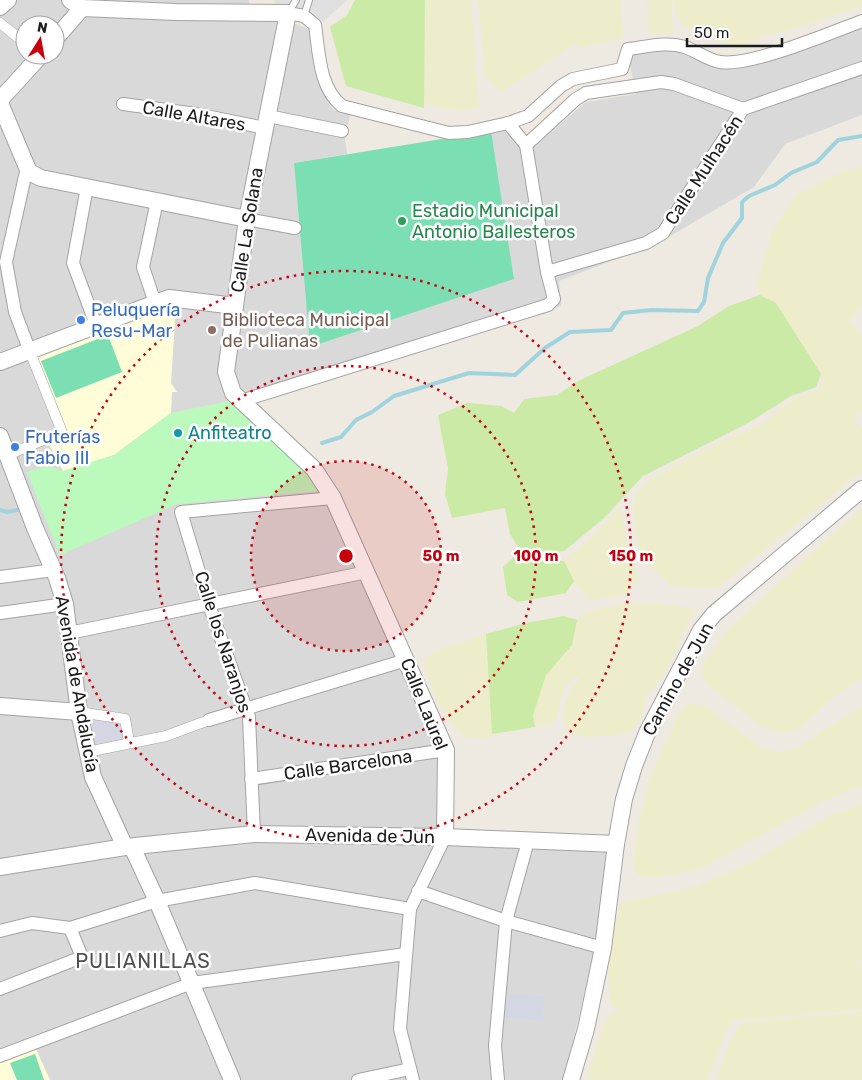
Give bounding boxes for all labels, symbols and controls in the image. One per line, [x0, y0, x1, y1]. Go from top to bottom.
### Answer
north arrow [15, 15, 65, 65]
scale bar [687, 15, 782, 47]
text: N [36, 18, 49, 37]
text: 50 m [694, 24, 729, 42]
street label: Calle Altares [141, 96, 247, 136]
street label: Calle Mulhacén [660, 111, 748, 229]
street label: Calle La Solana [226, 166, 268, 294]
place label: Estadio Municipal Antonio Ballesteros [412, 200, 575, 243]
marker: Estadio Municipal Antonio Ballesteros [396, 215, 408, 227]
place label: Peluquería Resu-Mar [91, 299, 181, 342]
place label: Biblioteca Municipal de Pulianas [222, 309, 389, 352]
marker: Peluquería Resu-Mar [75, 314, 87, 326]
marker: Biblioteca Municipal de Pulianas [206, 324, 218, 336]
place label: Anfiteatro [188, 422, 272, 444]
place label: Fruterías Fabio III [25, 426, 100, 469]
marker: Anfiteatro [172, 427, 184, 439]
marker: Fruterías Fabio III [9, 441, 21, 453]
centre of rings [337, 547, 355, 565]
text: 50 m [423, 547, 459, 565]
text: 100 m [514, 547, 558, 565]
text: 150 m [609, 547, 653, 565]
street label: Calle los Naranjos [190, 568, 256, 716]
street label: Avenida de Andalucía [51, 594, 103, 774]
street label: Camino de Jun [638, 618, 718, 740]
street label: Calle Laurel [396, 655, 452, 753]
street label: Calle Barcelona [282, 745, 414, 785]
street label: Avenida de Jun [305, 824, 435, 848]
district label: PULIANILLAS [75, 949, 211, 973]

